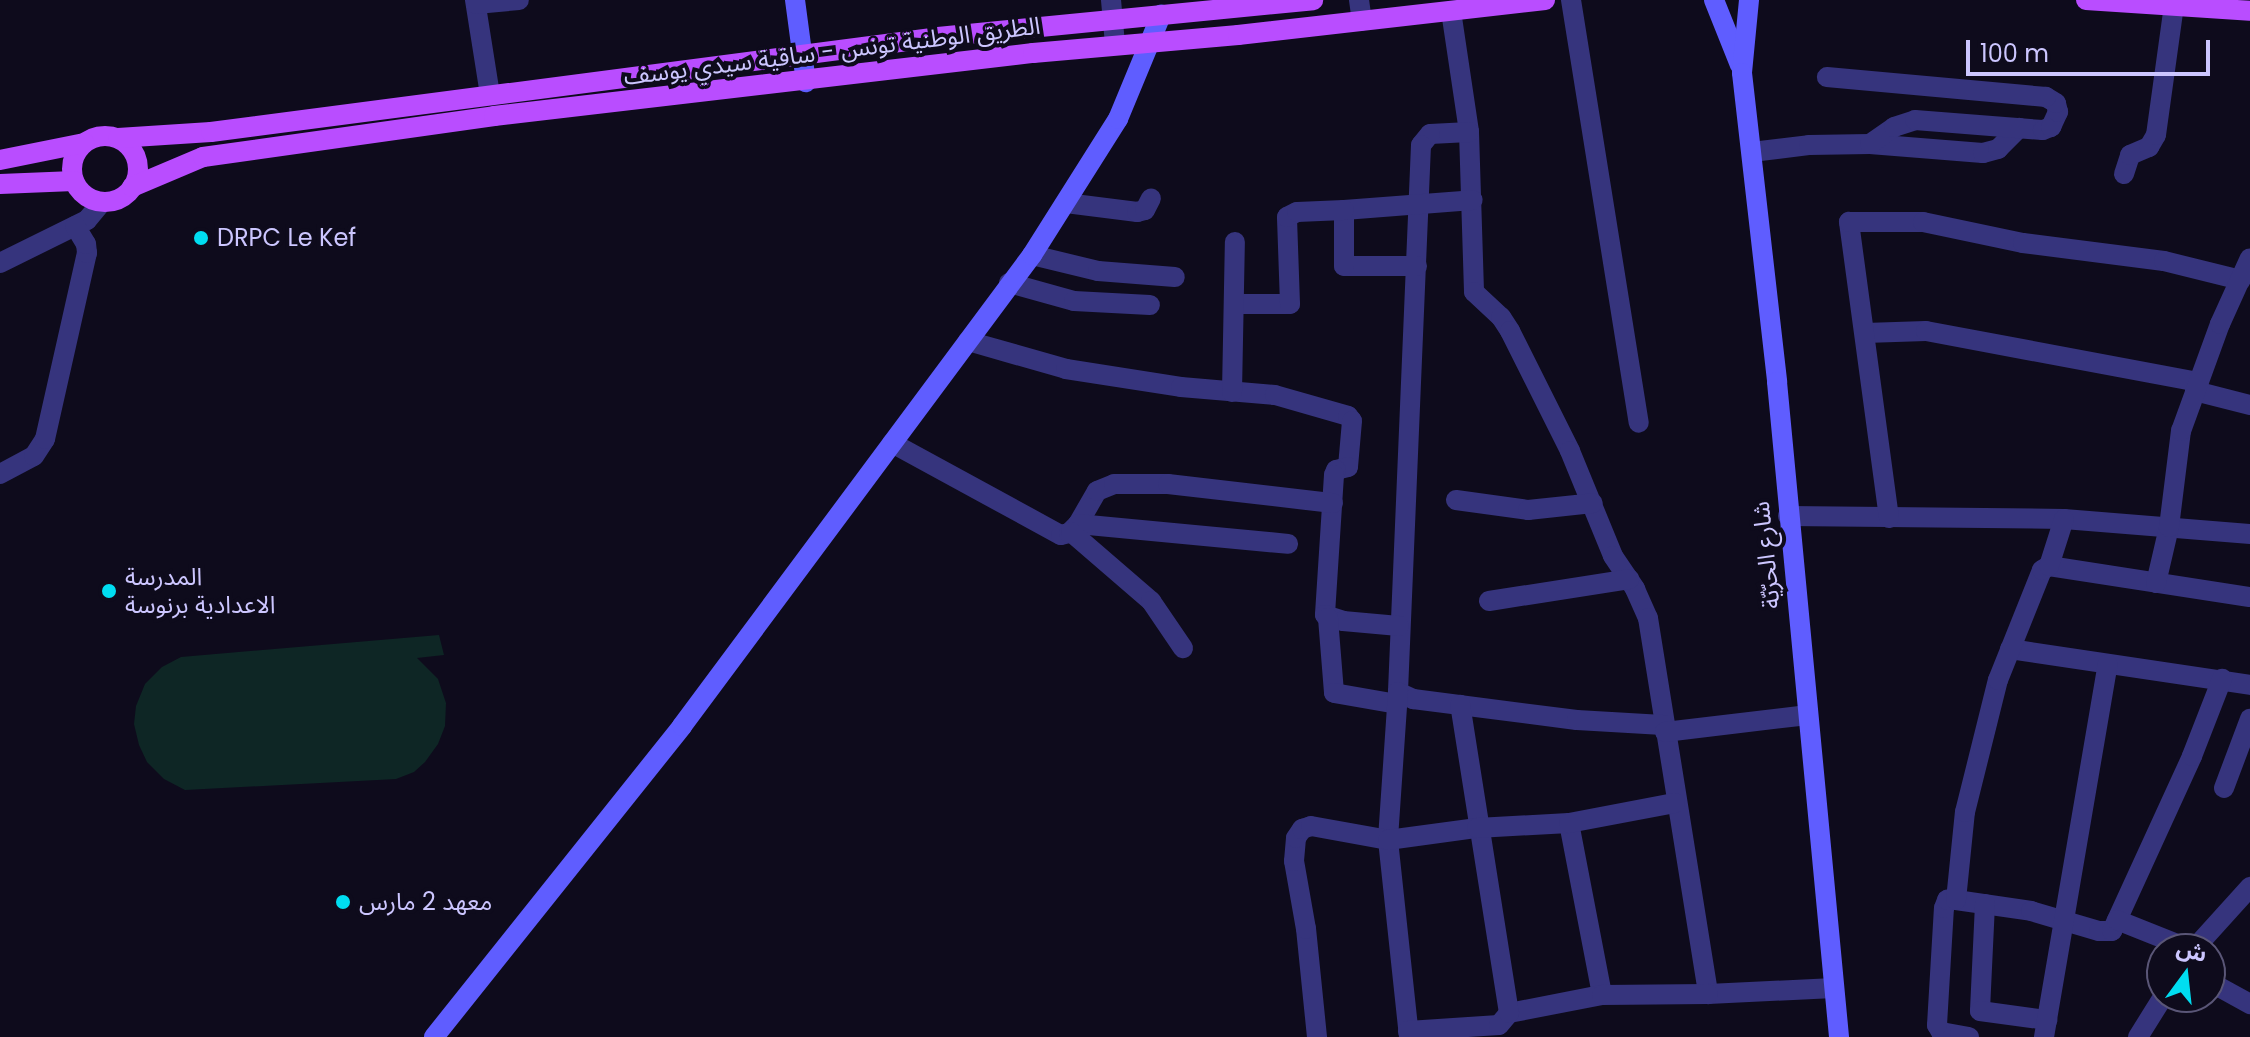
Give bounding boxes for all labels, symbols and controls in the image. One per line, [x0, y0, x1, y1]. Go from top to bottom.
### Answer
street label: الطريق الوطنية تونس - ساقية سيدي يوسف [622, 11, 1042, 91]
scale bar [1970, 24, 2214, 74]
text: 100 m [1980, 37, 2049, 70]
place label: DRPC Le Kef [217, 224, 356, 252]
marker: DRPC Le Kef [192, 229, 210, 247]
street label: شارع الحرّيّة [1746, 500, 1786, 610]
place label: المدرسة الاعدادية برنوسة [125, 563, 275, 619]
marker: المدرسة الاعدادية برنوسة [100, 582, 118, 600]
place label: معهد 2 مارس [359, 888, 492, 916]
marker: معهد 2 مارس [334, 893, 352, 911]
text: ش [2173, 932, 2210, 970]
north arrow [2146, 933, 2226, 1013]

